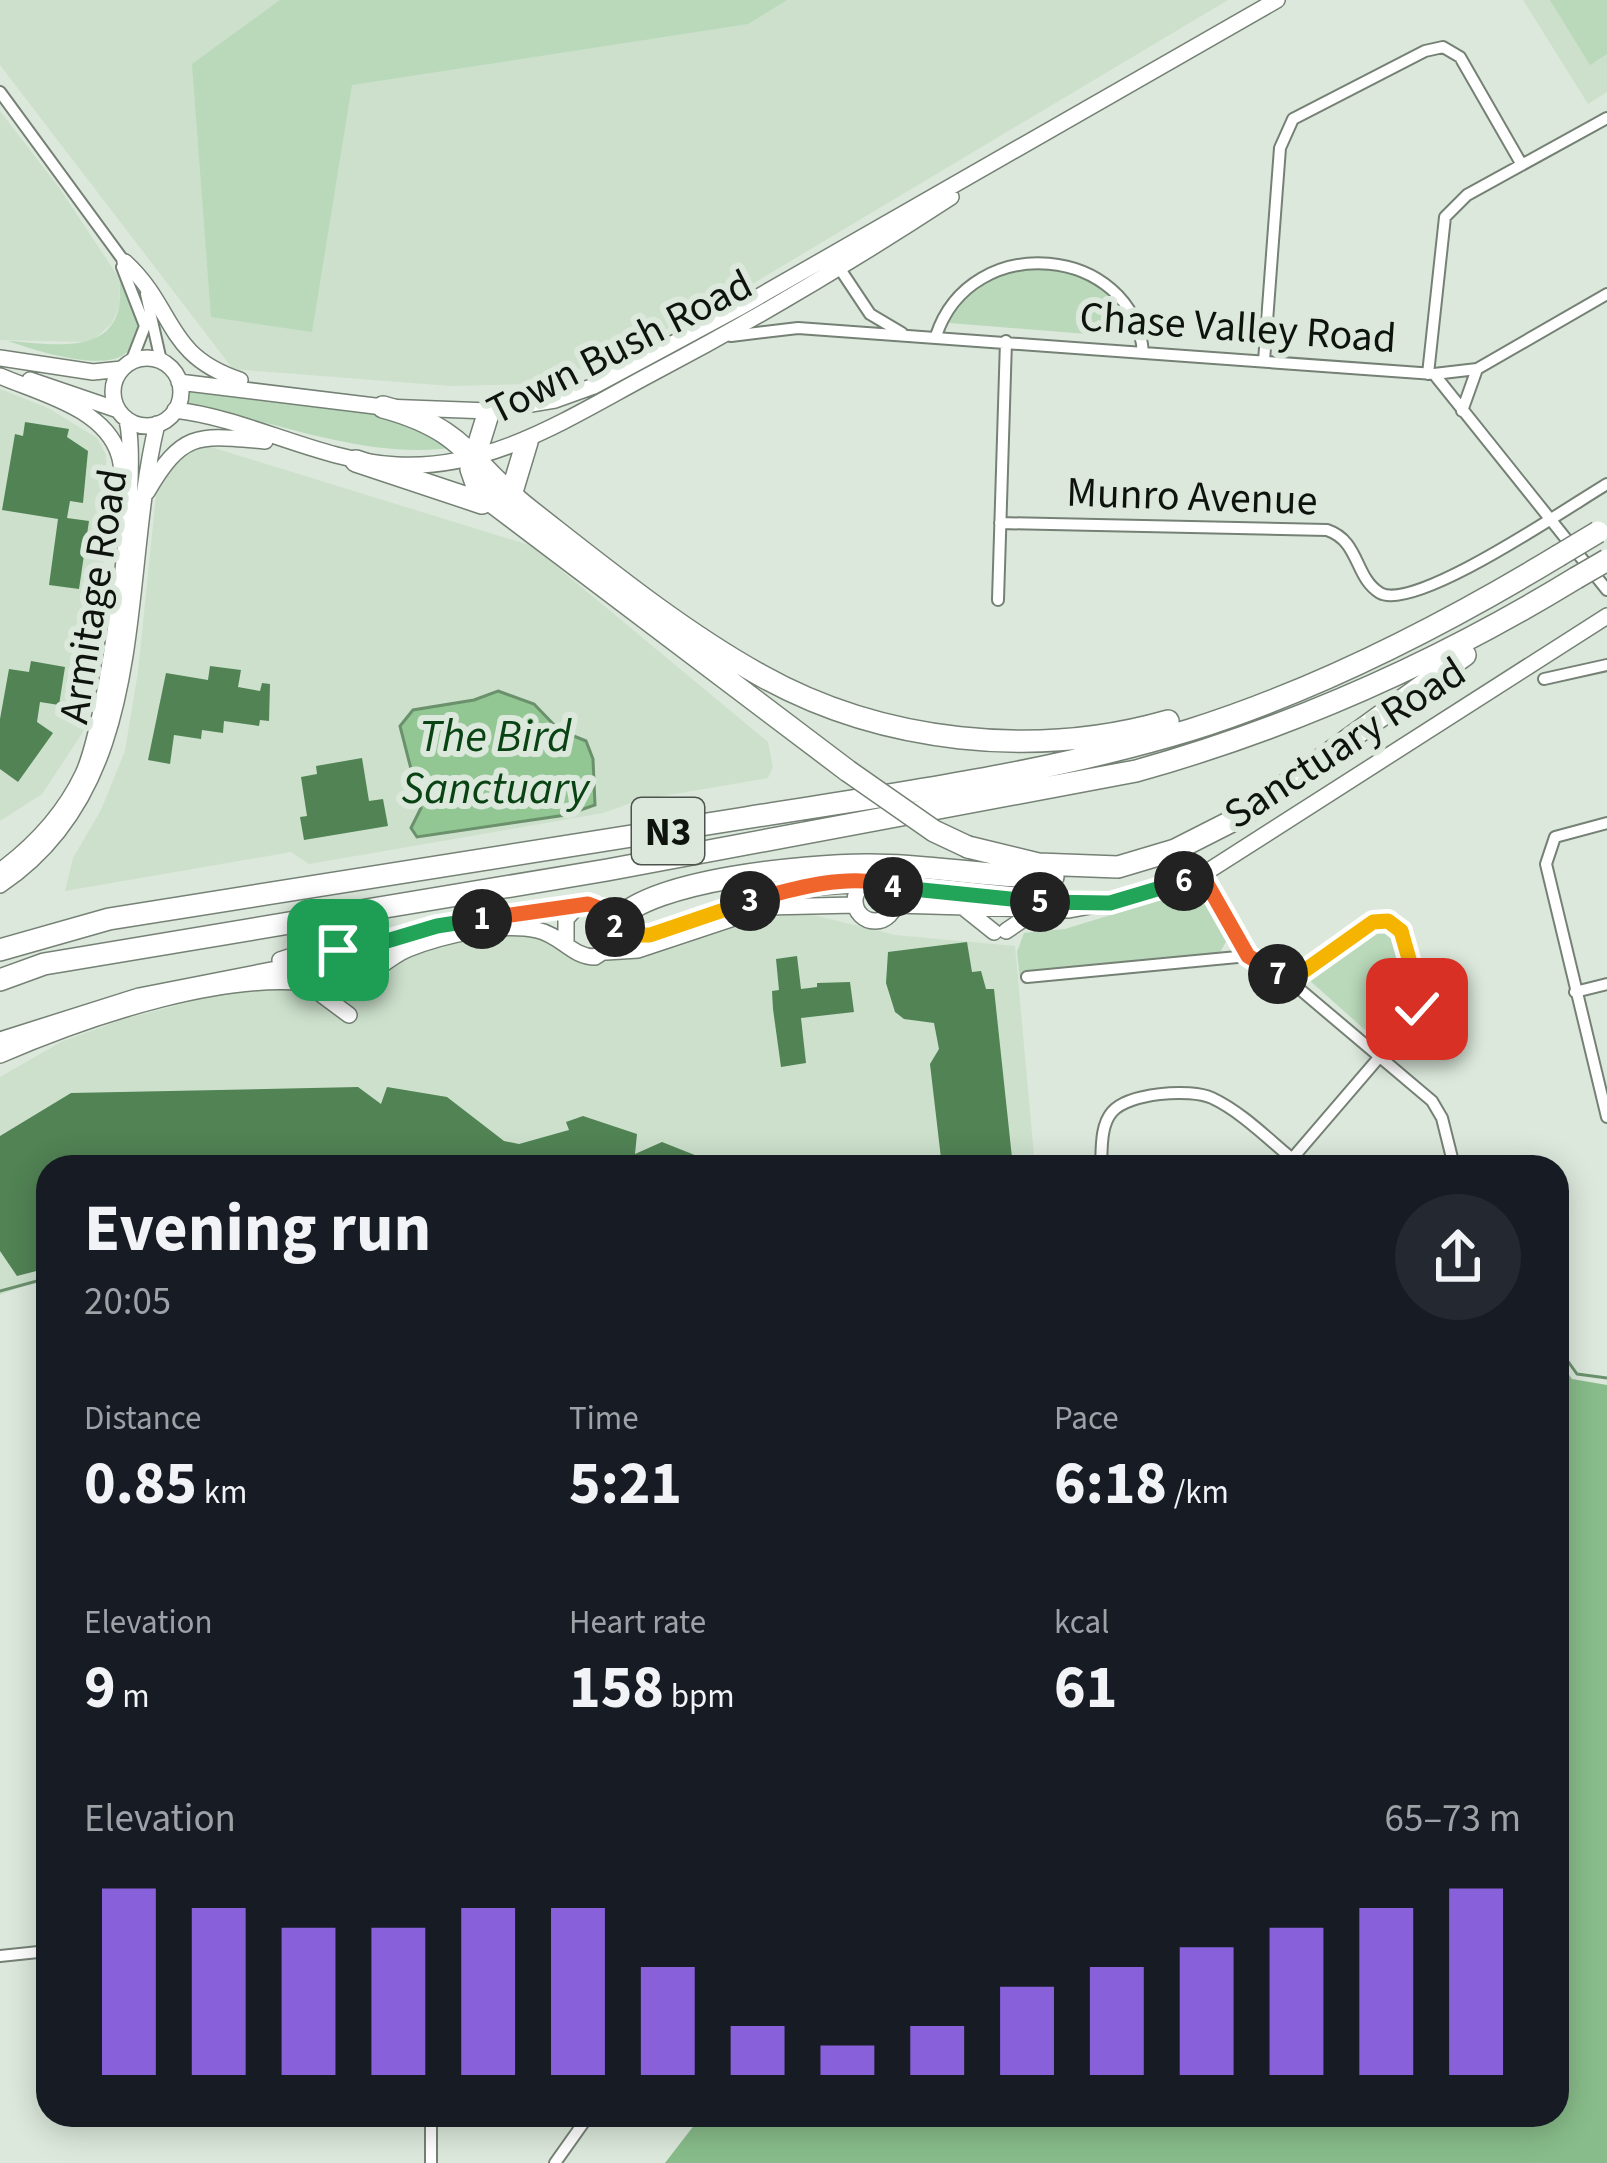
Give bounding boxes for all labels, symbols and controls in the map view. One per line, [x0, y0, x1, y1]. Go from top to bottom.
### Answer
street label: Town Bush Road [477, 255, 763, 440]
street label: Chase Valley Road [1077, 287, 1398, 369]
street label: Munro Avenue [1065, 463, 1318, 531]
street label: Armitage Road [44, 465, 144, 728]
street label: Sanctuary Road [1212, 643, 1478, 844]
water label: The Bird Sanctuary [401, 705, 591, 821]
road number: N3 [632, 798, 704, 864]
pin: 6 [1154, 851, 1214, 911]
pin: 4 [863, 857, 923, 917]
text: 6 [1175, 857, 1193, 904]
text: 4 [884, 863, 902, 910]
pin: 3 [720, 871, 780, 931]
pin: 5 [1010, 872, 1070, 932]
text: 3 [741, 877, 759, 924]
text: 5 [1031, 878, 1049, 925]
pin: 1 [452, 889, 512, 949]
text: 1 [473, 895, 491, 942]
pin: 2 [585, 897, 645, 957]
pin [287, 899, 389, 1001]
text: 2 [606, 903, 624, 950]
icon: arrive [305, 917, 371, 983]
pin: 7 [1248, 944, 1308, 1004]
text: 7 [1269, 950, 1287, 997]
pin [1366, 958, 1468, 1060]
icon: check [1384, 976, 1450, 1042]
text: Evening run [84, 1182, 431, 1276]
button: share [1395, 1194, 1521, 1320]
text: 20:05 [84, 1274, 171, 1330]
text: Distance [84, 1395, 201, 1442]
text: Time [569, 1395, 639, 1442]
text: Pace [1054, 1395, 1119, 1442]
text: 0.85 [84, 1442, 197, 1527]
text: 5:21 [569, 1442, 682, 1527]
text: 6:18 [1054, 1442, 1167, 1527]
text: km [197, 1469, 247, 1516]
text: /km [1167, 1469, 1229, 1516]
text: Elevation [84, 1599, 213, 1646]
text: Heart rate [569, 1599, 706, 1646]
text: kcal [1054, 1599, 1110, 1646]
text: 9 [84, 1646, 116, 1731]
text: 158 [569, 1646, 664, 1731]
text: 61 [1054, 1646, 1117, 1731]
text: m [116, 1673, 150, 1720]
text: bpm [664, 1673, 735, 1720]
text: Elevation [84, 1791, 236, 1847]
text: 65–73 m [1385, 1791, 1521, 1847]

